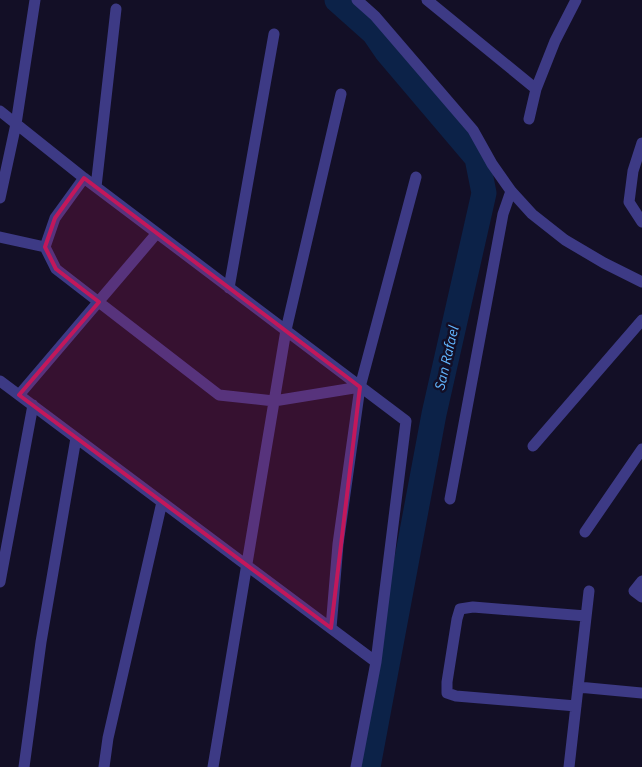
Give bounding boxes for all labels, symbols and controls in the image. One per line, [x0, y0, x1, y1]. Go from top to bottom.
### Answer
water label: San Rafael [429, 323, 465, 392]

